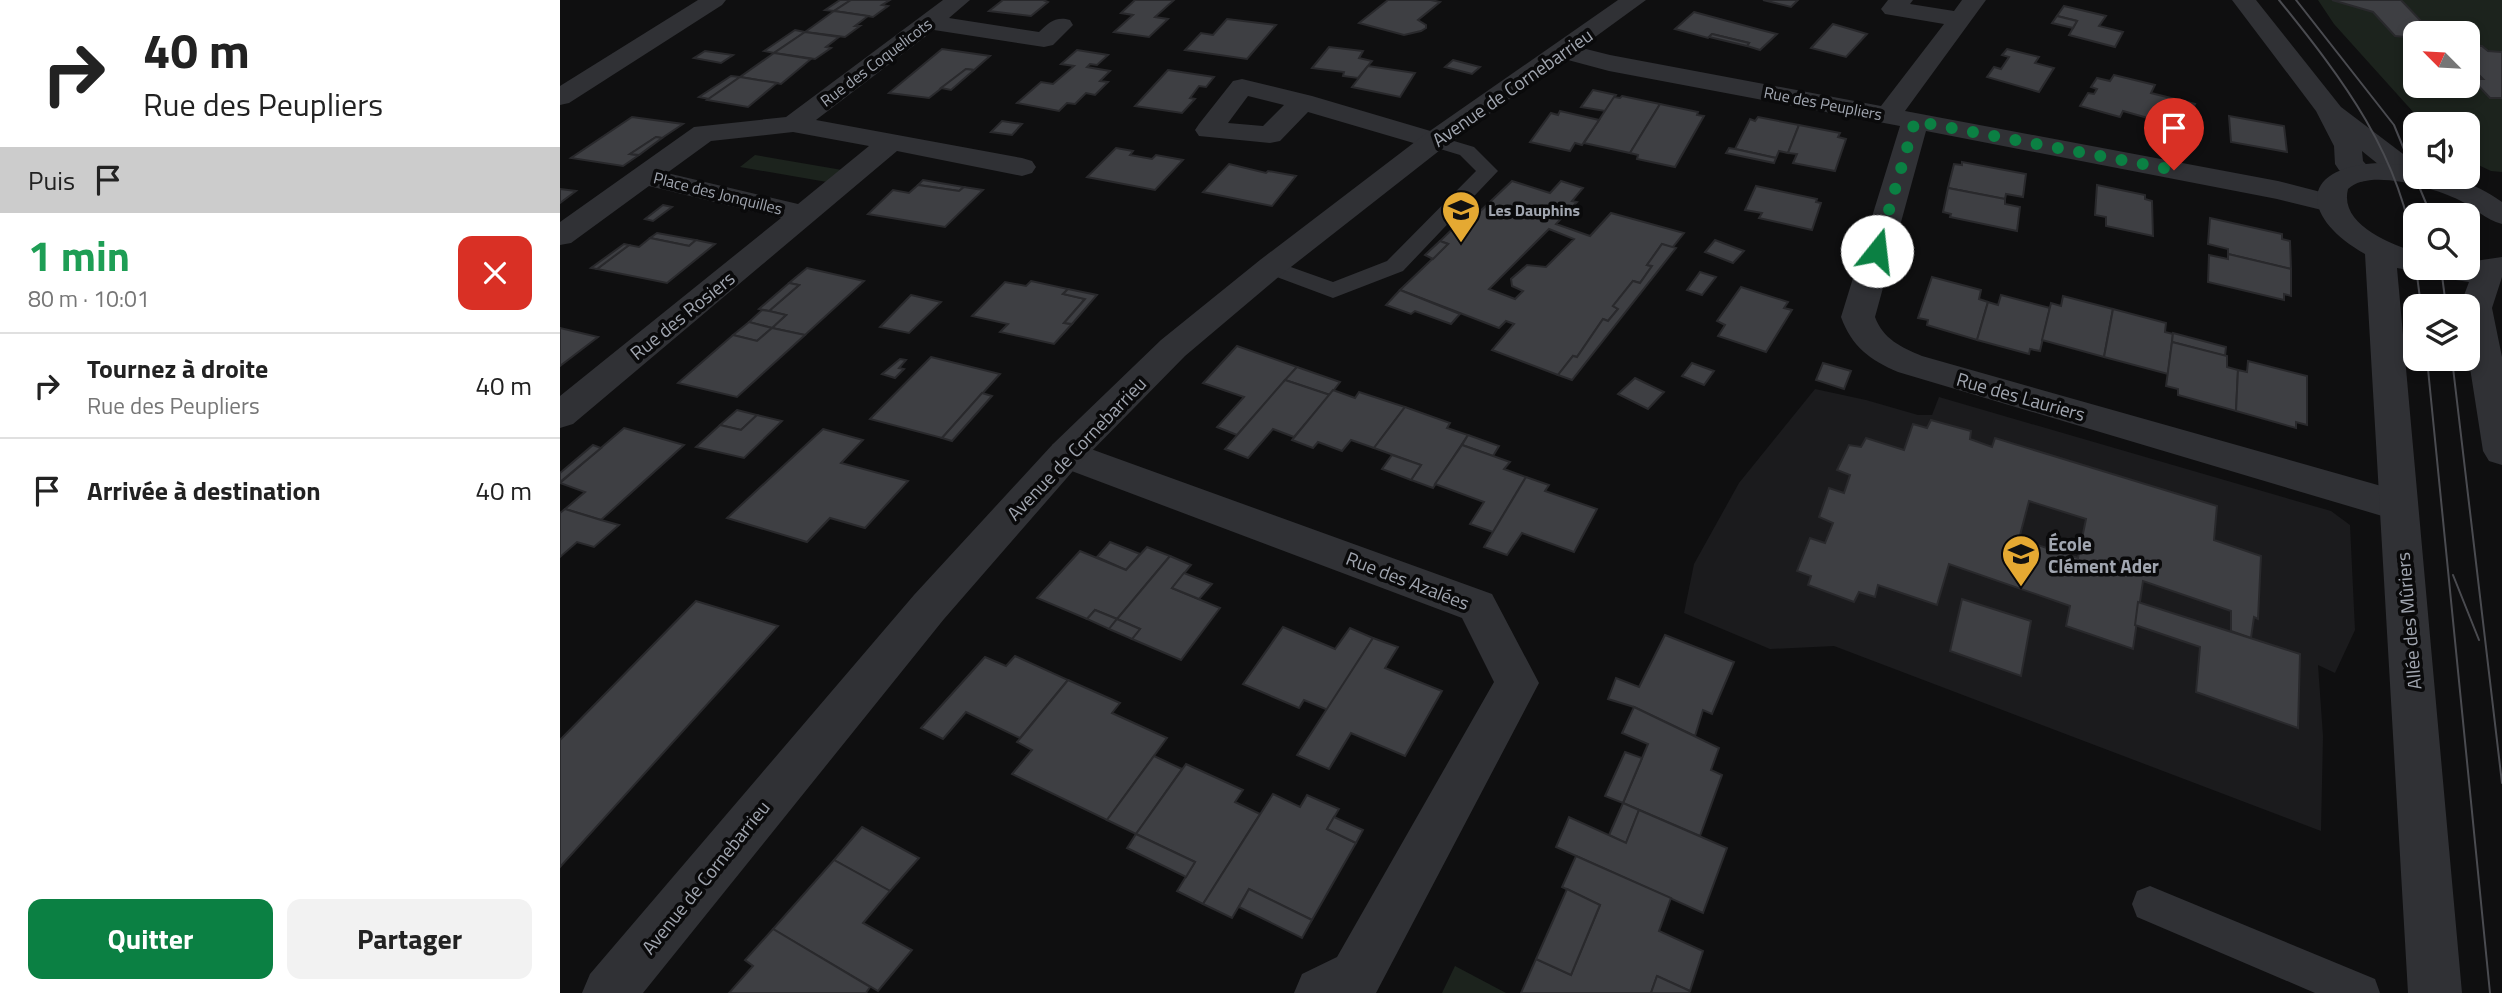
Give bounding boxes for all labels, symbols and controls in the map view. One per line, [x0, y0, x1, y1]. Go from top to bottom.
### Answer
text: 40 m [143, 12, 250, 87]
street label: Rue des Coquelicots [815, 12, 937, 112]
street label: Avenue de Cornebarrieu [1426, 20, 1598, 154]
north arrow [2403, 21, 2480, 98]
map controls [2403, 21, 2480, 371]
icon: right [28, 28, 119, 119]
text: Rue des Peupliers [143, 80, 383, 128]
street label: Rue des Peupliers [1762, 80, 1884, 126]
pin [2144, 98, 2204, 170]
icon: arrive [2155, 109, 2193, 147]
button: sound [2403, 112, 2480, 189]
text: Puis [28, 161, 75, 200]
icon: arrive [89, 161, 127, 199]
street label: Place des Jonquilles [651, 165, 785, 221]
school or university icon: Les Dauphins [1440, 189, 1482, 244]
place label: Les Dauphins [1488, 198, 1580, 222]
button: search [2403, 203, 2480, 280]
position arrow [1840, 214, 1914, 288]
text: 1 min [28, 223, 130, 287]
button: close [458, 236, 532, 310]
street label: Rue des Rosiers [623, 263, 741, 366]
text: 80 m · 10:01 [28, 281, 150, 316]
button: layers [2403, 294, 2480, 371]
text: Tournez à droite [87, 349, 268, 388]
street label: Rue des Lauriers [1953, 364, 2089, 428]
text: 40 m [475, 366, 532, 405]
icon: right [28, 367, 66, 405]
street label: Avenue de Cornebarrieu [999, 369, 1153, 527]
text: Rue des Peupliers [87, 388, 260, 423]
text: Arrivée à destination [87, 471, 321, 510]
text: 40 m [475, 471, 532, 510]
icon: arrive [28, 472, 66, 510]
place label: École Clément Ader [2048, 529, 2159, 580]
school or university icon: École Clément Ader [2000, 533, 2042, 588]
street label: Rue des Azalées [1342, 543, 1474, 617]
street label: Allée des Mûriers [2388, 551, 2428, 691]
street label: Avenue de Cornebarrieu [634, 794, 776, 960]
button: Quitter [28, 899, 273, 979]
button: Partager [287, 899, 532, 979]

